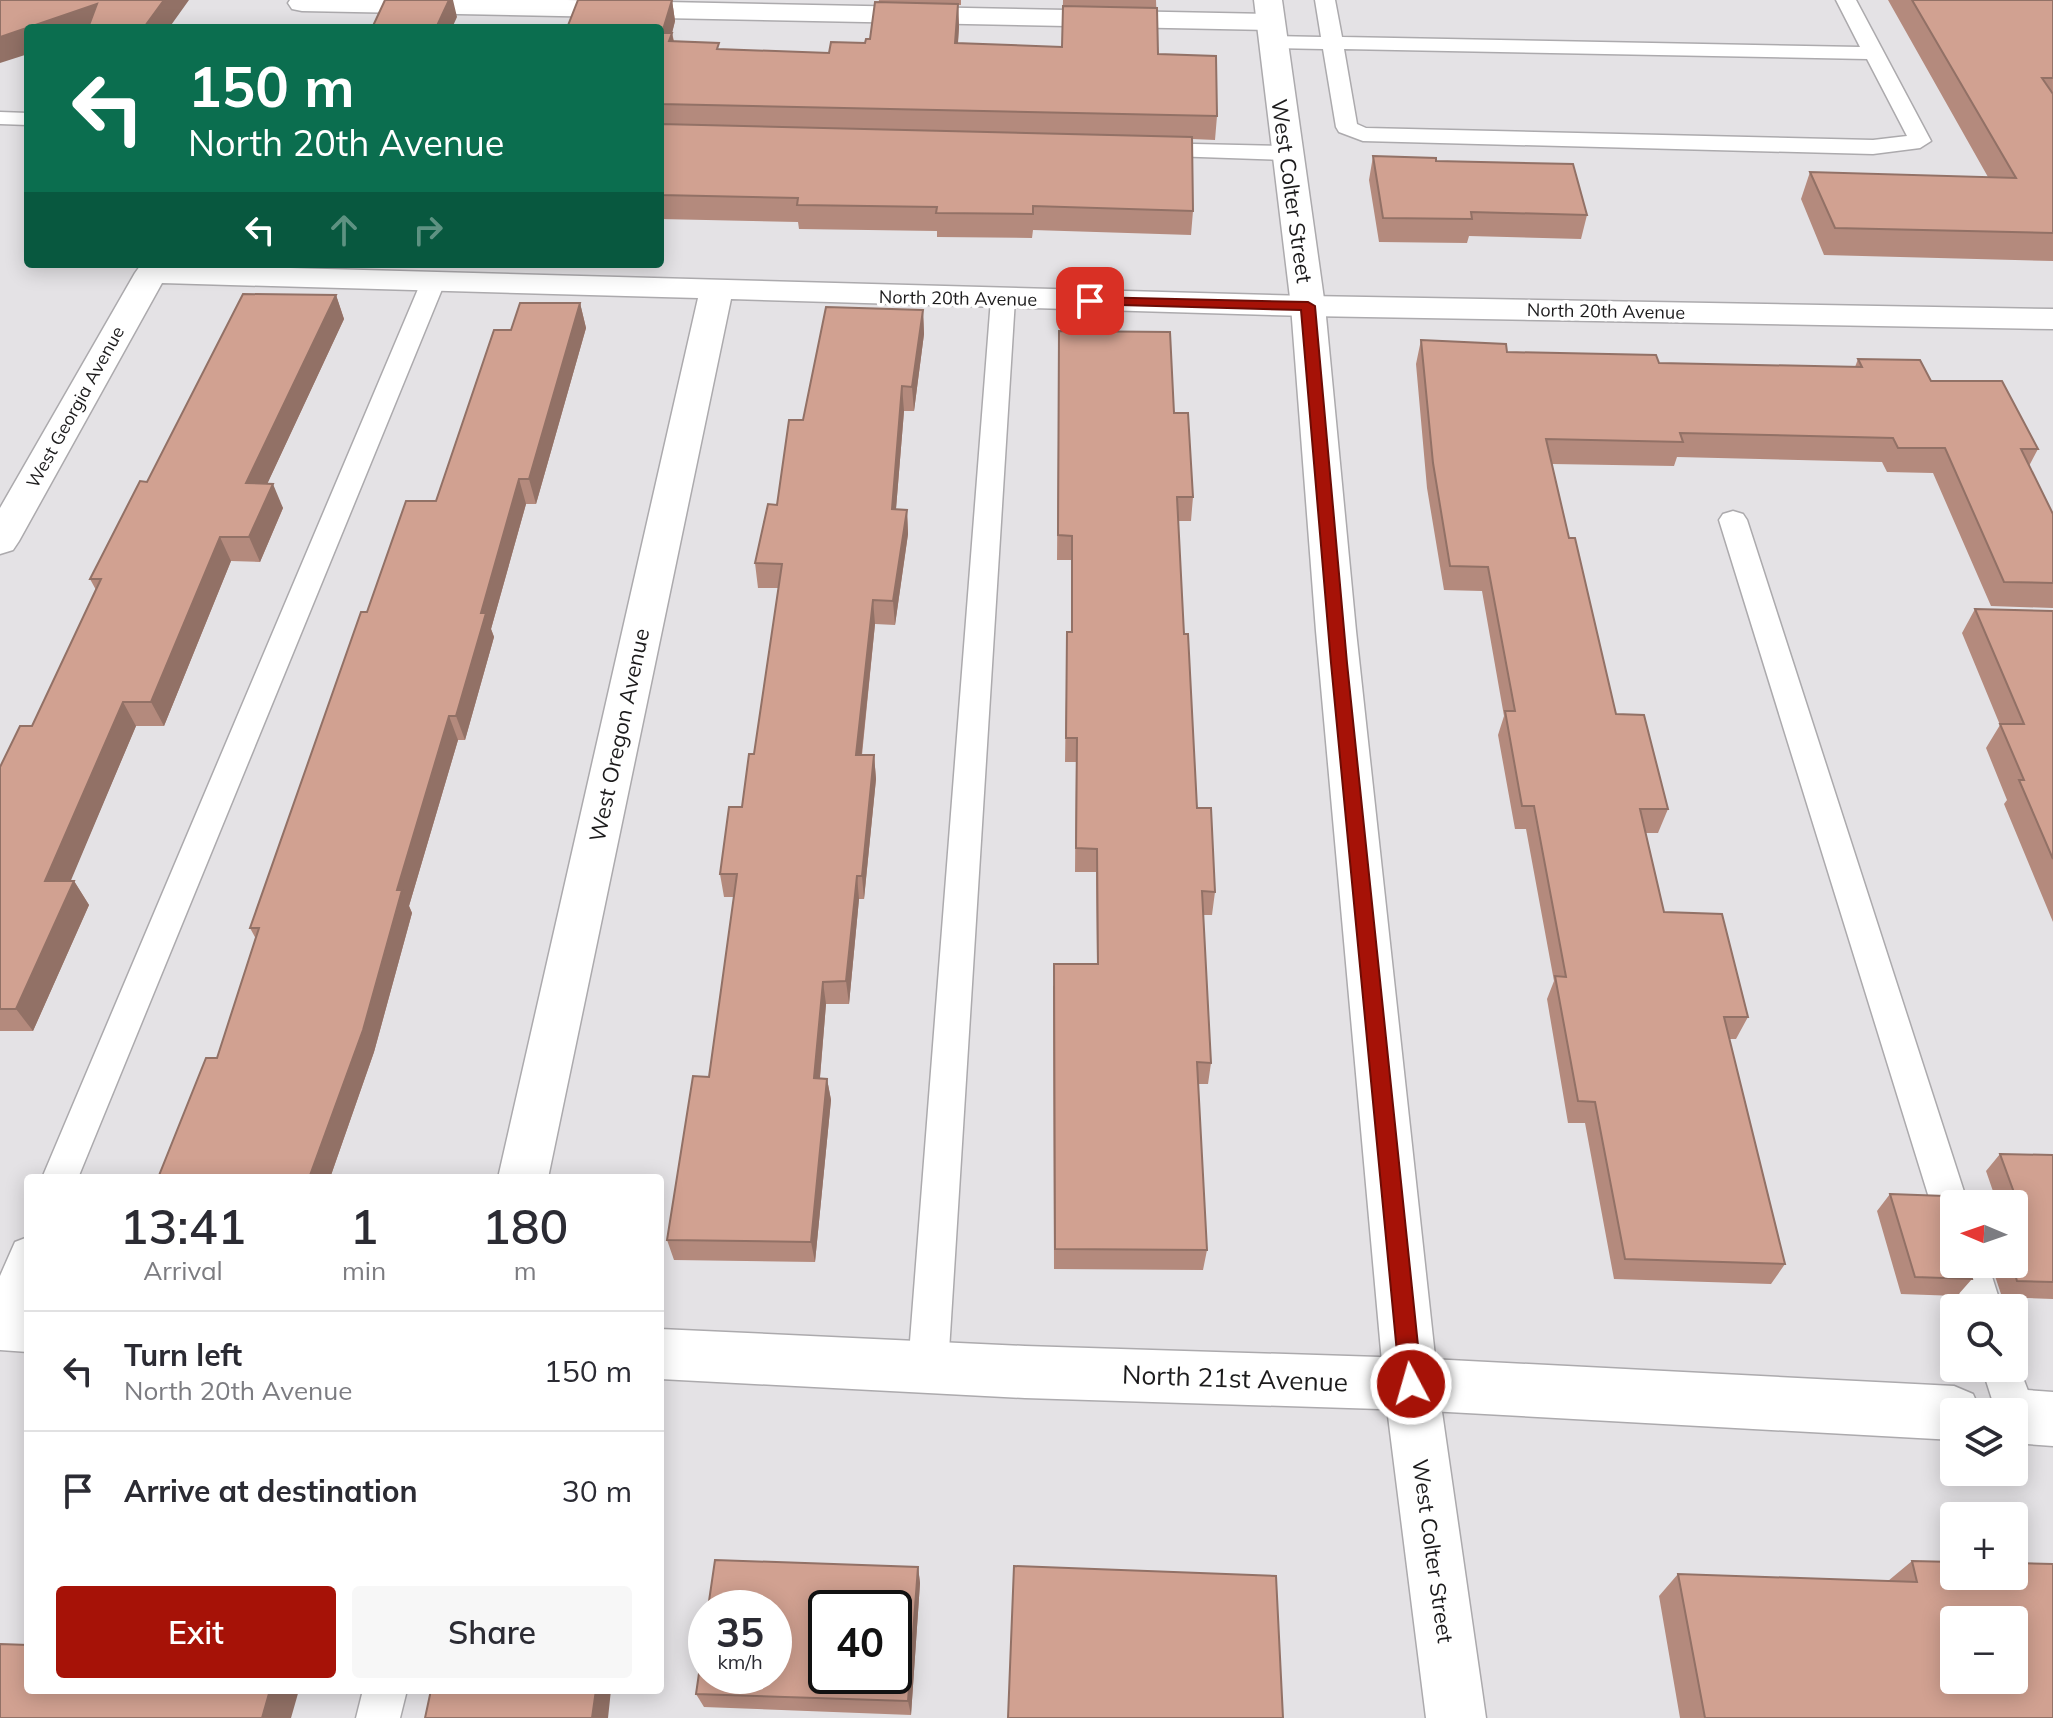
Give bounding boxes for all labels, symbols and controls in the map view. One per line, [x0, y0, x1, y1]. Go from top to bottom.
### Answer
text: 150 m [188, 51, 355, 121]
icon: left [56, 56, 160, 160]
street label: West Colter Street [1265, 97, 1319, 285]
text: North 20th Avenue [188, 120, 504, 165]
icon: left [238, 208, 282, 252]
icon: ahead [322, 208, 366, 252]
icon: right [406, 208, 450, 252]
pin [1056, 267, 1124, 335]
icon: arrive [1068, 279, 1112, 323]
street label: North 20th Avenue [879, 285, 1037, 311]
street label: North 20th Avenue [1527, 298, 1685, 324]
street label: West Georgia Avenue [21, 322, 129, 492]
street label: West Oregon Avenue [583, 626, 655, 844]
north arrow [1940, 1190, 2028, 1278]
map controls [1940, 1190, 2028, 1694]
text: 13:41 [120, 1196, 246, 1256]
text: 1 [350, 1196, 378, 1256]
text: 180 [482, 1196, 568, 1256]
text: Arrival [143, 1254, 223, 1287]
text: min [342, 1254, 386, 1287]
text: m [514, 1254, 537, 1287]
button: search [1940, 1294, 2028, 1382]
text: Turn left [124, 1336, 242, 1374]
position arrow [1369, 1342, 1453, 1426]
icon: left [56, 1349, 100, 1393]
text: 150 m [544, 1352, 632, 1390]
street label: North 21st Avenue [1122, 1358, 1348, 1398]
text: North 20th Avenue [124, 1374, 352, 1407]
button: layers [1940, 1398, 2028, 1486]
street label: West Colter Street [1406, 1457, 1460, 1645]
icon: arrive [56, 1469, 100, 1513]
text: Arrive at destination [124, 1472, 418, 1510]
text: 30 m [562, 1472, 632, 1510]
button: + [1940, 1502, 2028, 1590]
button: Exit [56, 1586, 336, 1678]
button: Share [352, 1586, 632, 1678]
speed limit sign: 40 [808, 1590, 912, 1694]
button: − [1940, 1606, 2028, 1694]
text: 35 [716, 1607, 764, 1657]
text: km/h [717, 1649, 763, 1674]

